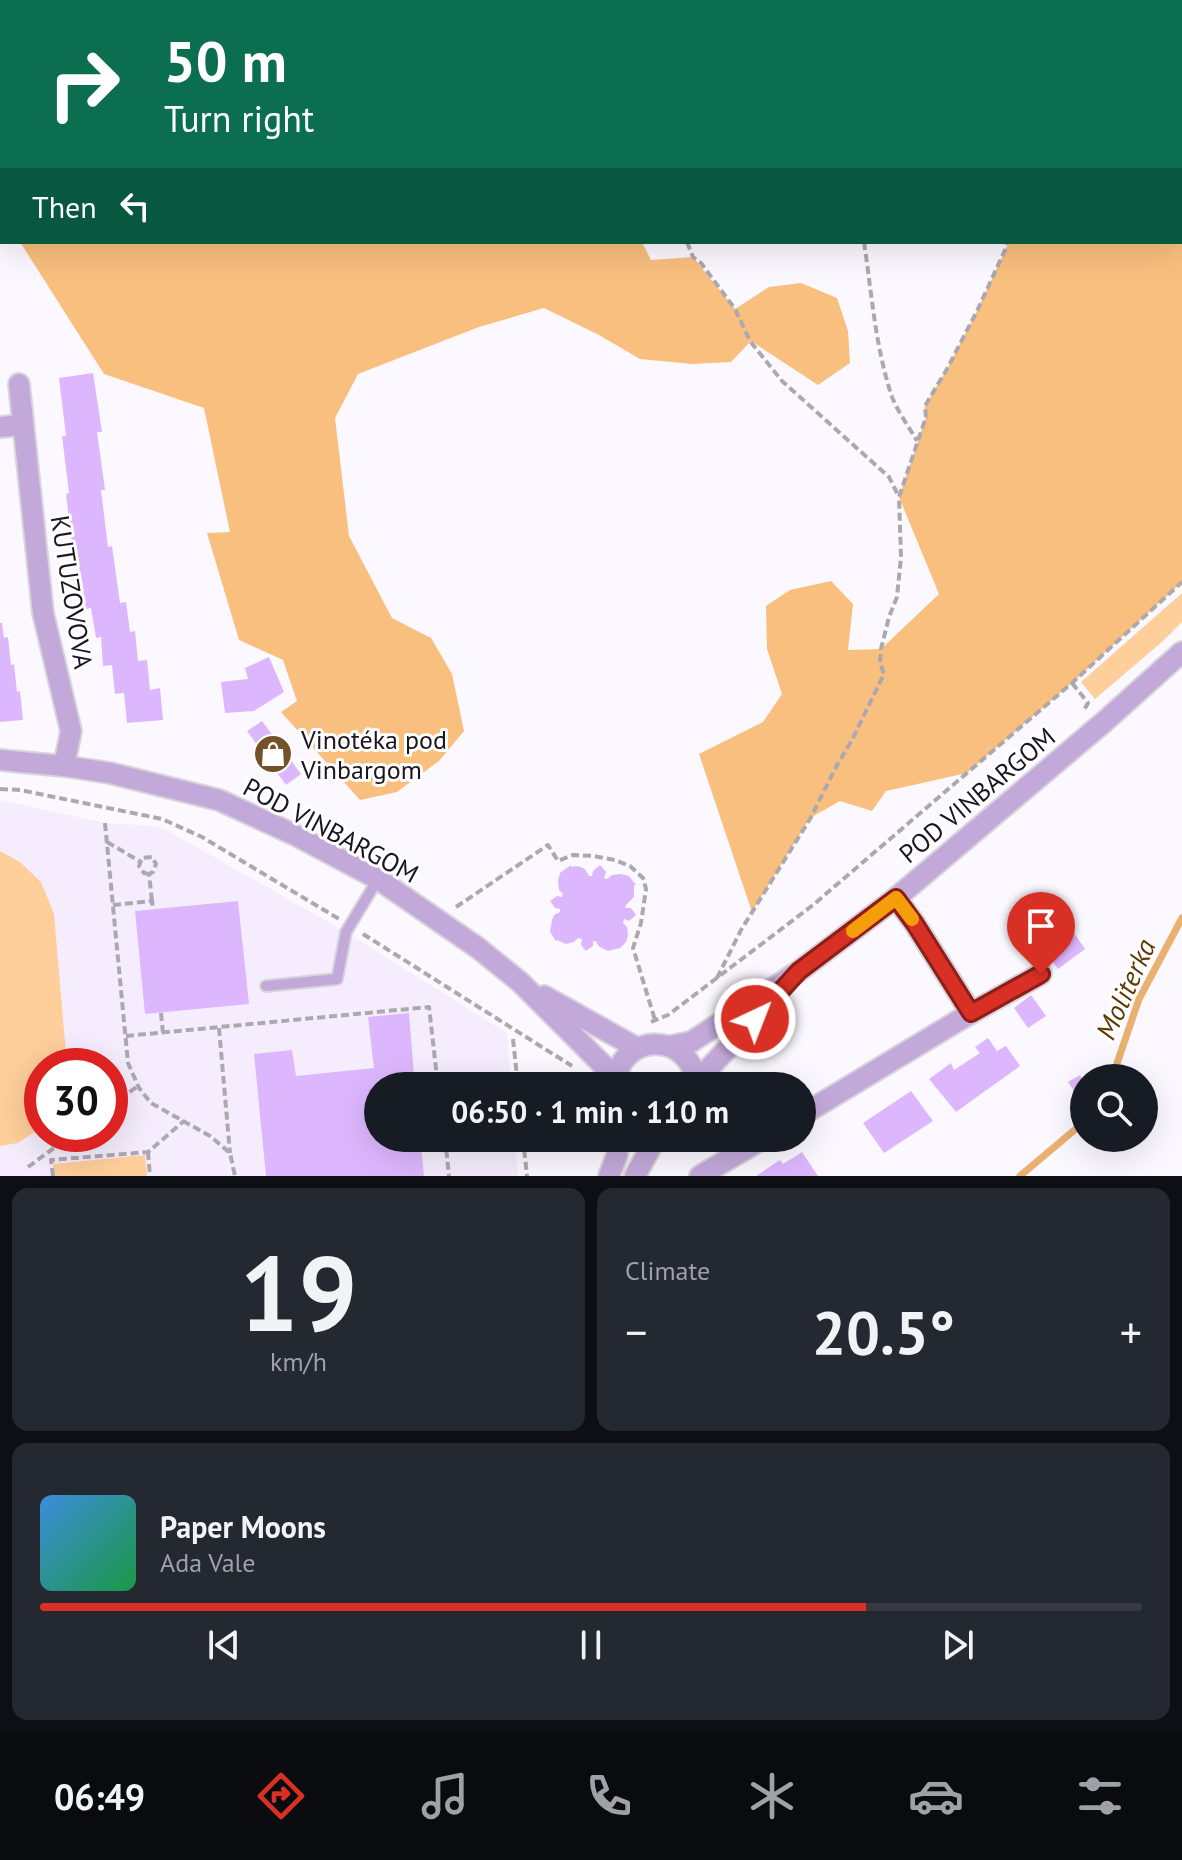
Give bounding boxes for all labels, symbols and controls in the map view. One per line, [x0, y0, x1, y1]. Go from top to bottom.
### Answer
text: 50 m [164, 25, 287, 97]
icon: right [32, 32, 136, 136]
text: Turn right [164, 95, 314, 142]
icon: left [113, 184, 157, 228]
text: Then [32, 187, 97, 226]
street label: KUTUZOVOVA [44, 513, 100, 671]
street label: POD VINBARGOM [892, 720, 1062, 870]
place label: Vinotéka pod Vinbargom [300, 723, 447, 786]
shop icon: Vinotéka pod Vinbargom [252, 733, 294, 775]
street label: POD VINBARGOM [238, 770, 424, 890]
pin [1007, 892, 1075, 974]
icon: arrive [1019, 904, 1063, 948]
water label: Moliterka [1086, 933, 1164, 1045]
position arrow [713, 977, 797, 1061]
speed limit sign: 30 [24, 1048, 128, 1152]
map controls [1070, 1064, 1158, 1152]
button: search [1070, 1064, 1158, 1152]
text: 06:50 · 1 min · 110 m [451, 1092, 729, 1131]
text: 19 [240, 1225, 357, 1360]
text: Climate [625, 1254, 710, 1287]
text: 20.5° [812, 1293, 955, 1371]
text: − [625, 1303, 647, 1360]
text: + [1120, 1303, 1142, 1360]
text: km/h [270, 1345, 327, 1378]
text: Paper Moons [160, 1507, 326, 1546]
text: Ada Vale [160, 1546, 255, 1579]
icon: previous [202, 1623, 246, 1667]
icon: pause [569, 1623, 613, 1667]
icon: next [936, 1623, 980, 1667]
icon: directions [253, 1768, 309, 1824]
icon: music [417, 1768, 473, 1824]
icon: phone [581, 1768, 637, 1824]
icon: climate [744, 1768, 800, 1824]
icon: car [908, 1768, 964, 1824]
icon: filters [1072, 1768, 1128, 1824]
text: 06:49 [54, 1773, 145, 1820]

